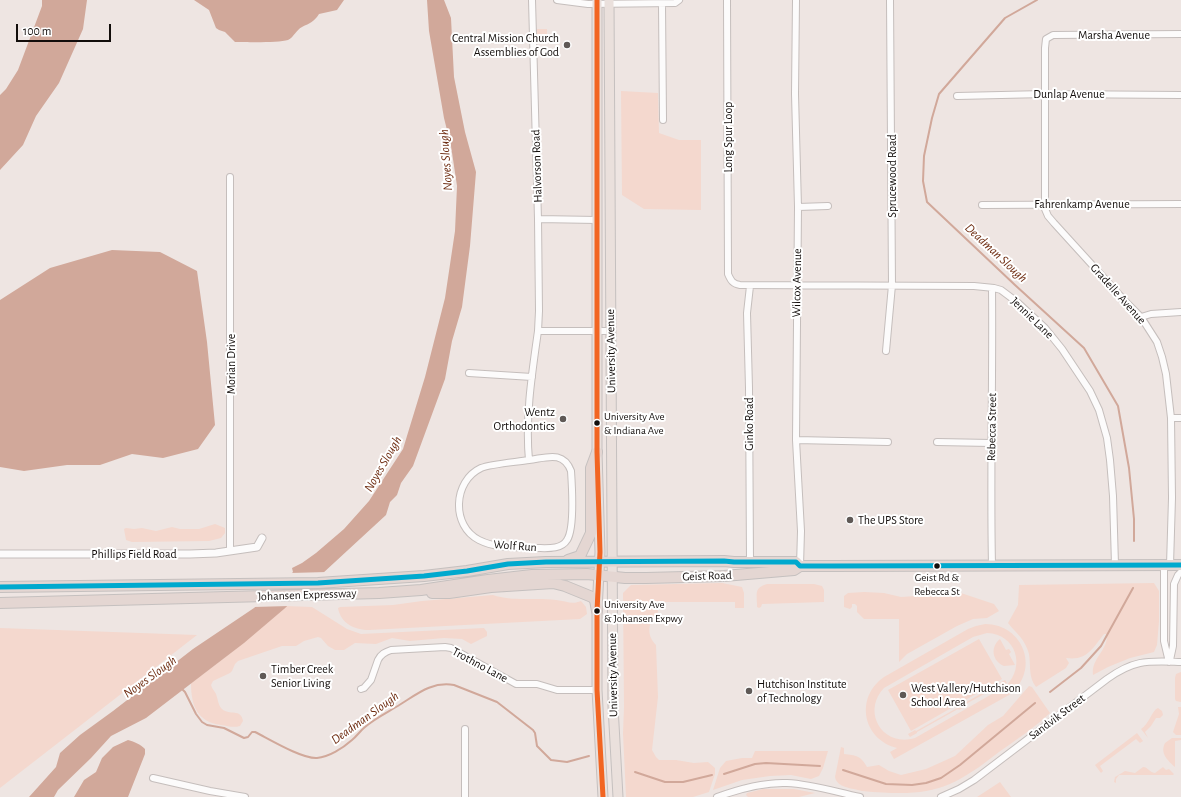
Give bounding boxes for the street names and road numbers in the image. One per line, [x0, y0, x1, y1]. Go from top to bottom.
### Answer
street label: Marsha Avenue [1078, 28, 1150, 42]
street label: Dunlap Avenue [1033, 87, 1105, 101]
street label: Long Spur Loop [721, 102, 735, 172]
street label: Halvorson Road [529, 129, 545, 203]
street label: Sprucewood Road [885, 134, 899, 218]
street label: Fahrenkamp Avenue [1034, 197, 1130, 211]
street label: Wilcox Avenue [789, 248, 805, 318]
street label: Gradelle Avenue [1087, 261, 1149, 327]
street label: Jennie Lane [1008, 294, 1056, 342]
street label: University Avenue [603, 309, 619, 393]
street label: Morian Drive [224, 334, 238, 394]
street label: Rebecca Street [984, 393, 1000, 461]
street label: Ginko Road [742, 397, 756, 451]
street label: Wolf Run [493, 537, 537, 555]
street label: Phillips Field Road [91, 547, 177, 561]
street label: Geist Road [682, 568, 732, 584]
street label: Johansen Expressway [257, 586, 357, 604]
street label: University Avenue [605, 633, 621, 717]
street label: Trothno Lane [450, 644, 510, 686]
street label: Sandvik Street [1026, 691, 1088, 743]

